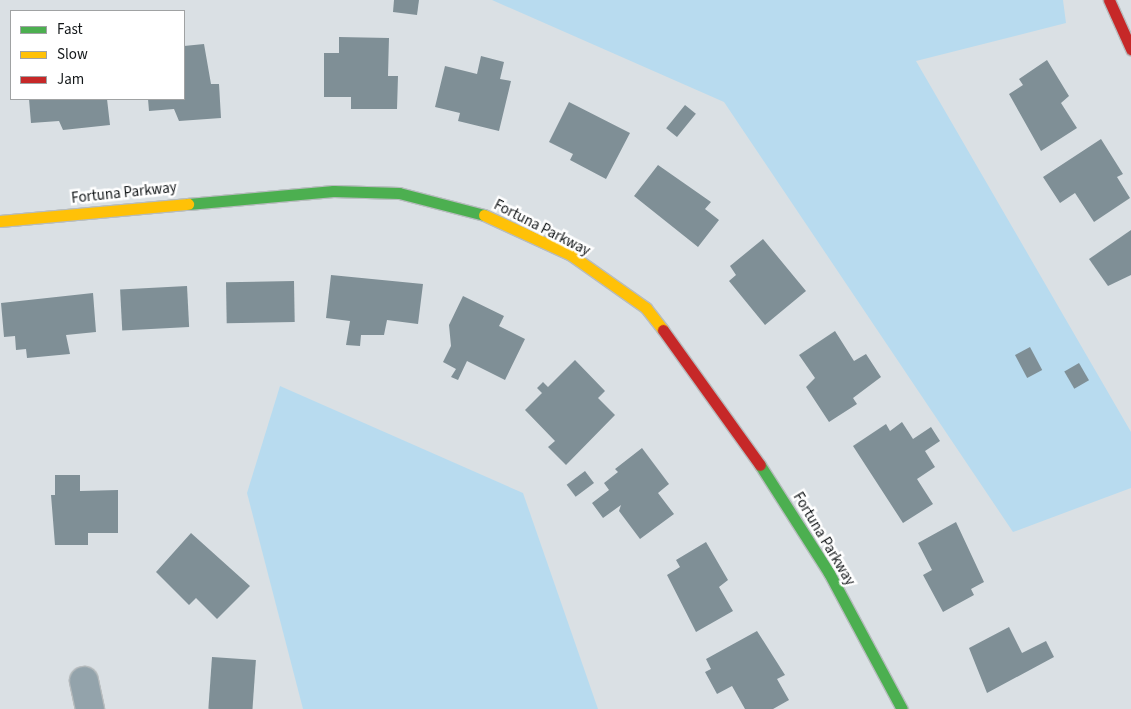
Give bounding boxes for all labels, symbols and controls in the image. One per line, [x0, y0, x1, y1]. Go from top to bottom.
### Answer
legend [10, 10, 185, 100]
text: Fast [57, 19, 83, 40]
text: Slow [57, 44, 88, 65]
text: Jam [57, 69, 84, 90]
street label: Fortuna Parkway [70, 179, 178, 207]
street label: Fortuna Parkway [491, 196, 593, 260]
street label: Fortuna Parkway [789, 489, 859, 589]

